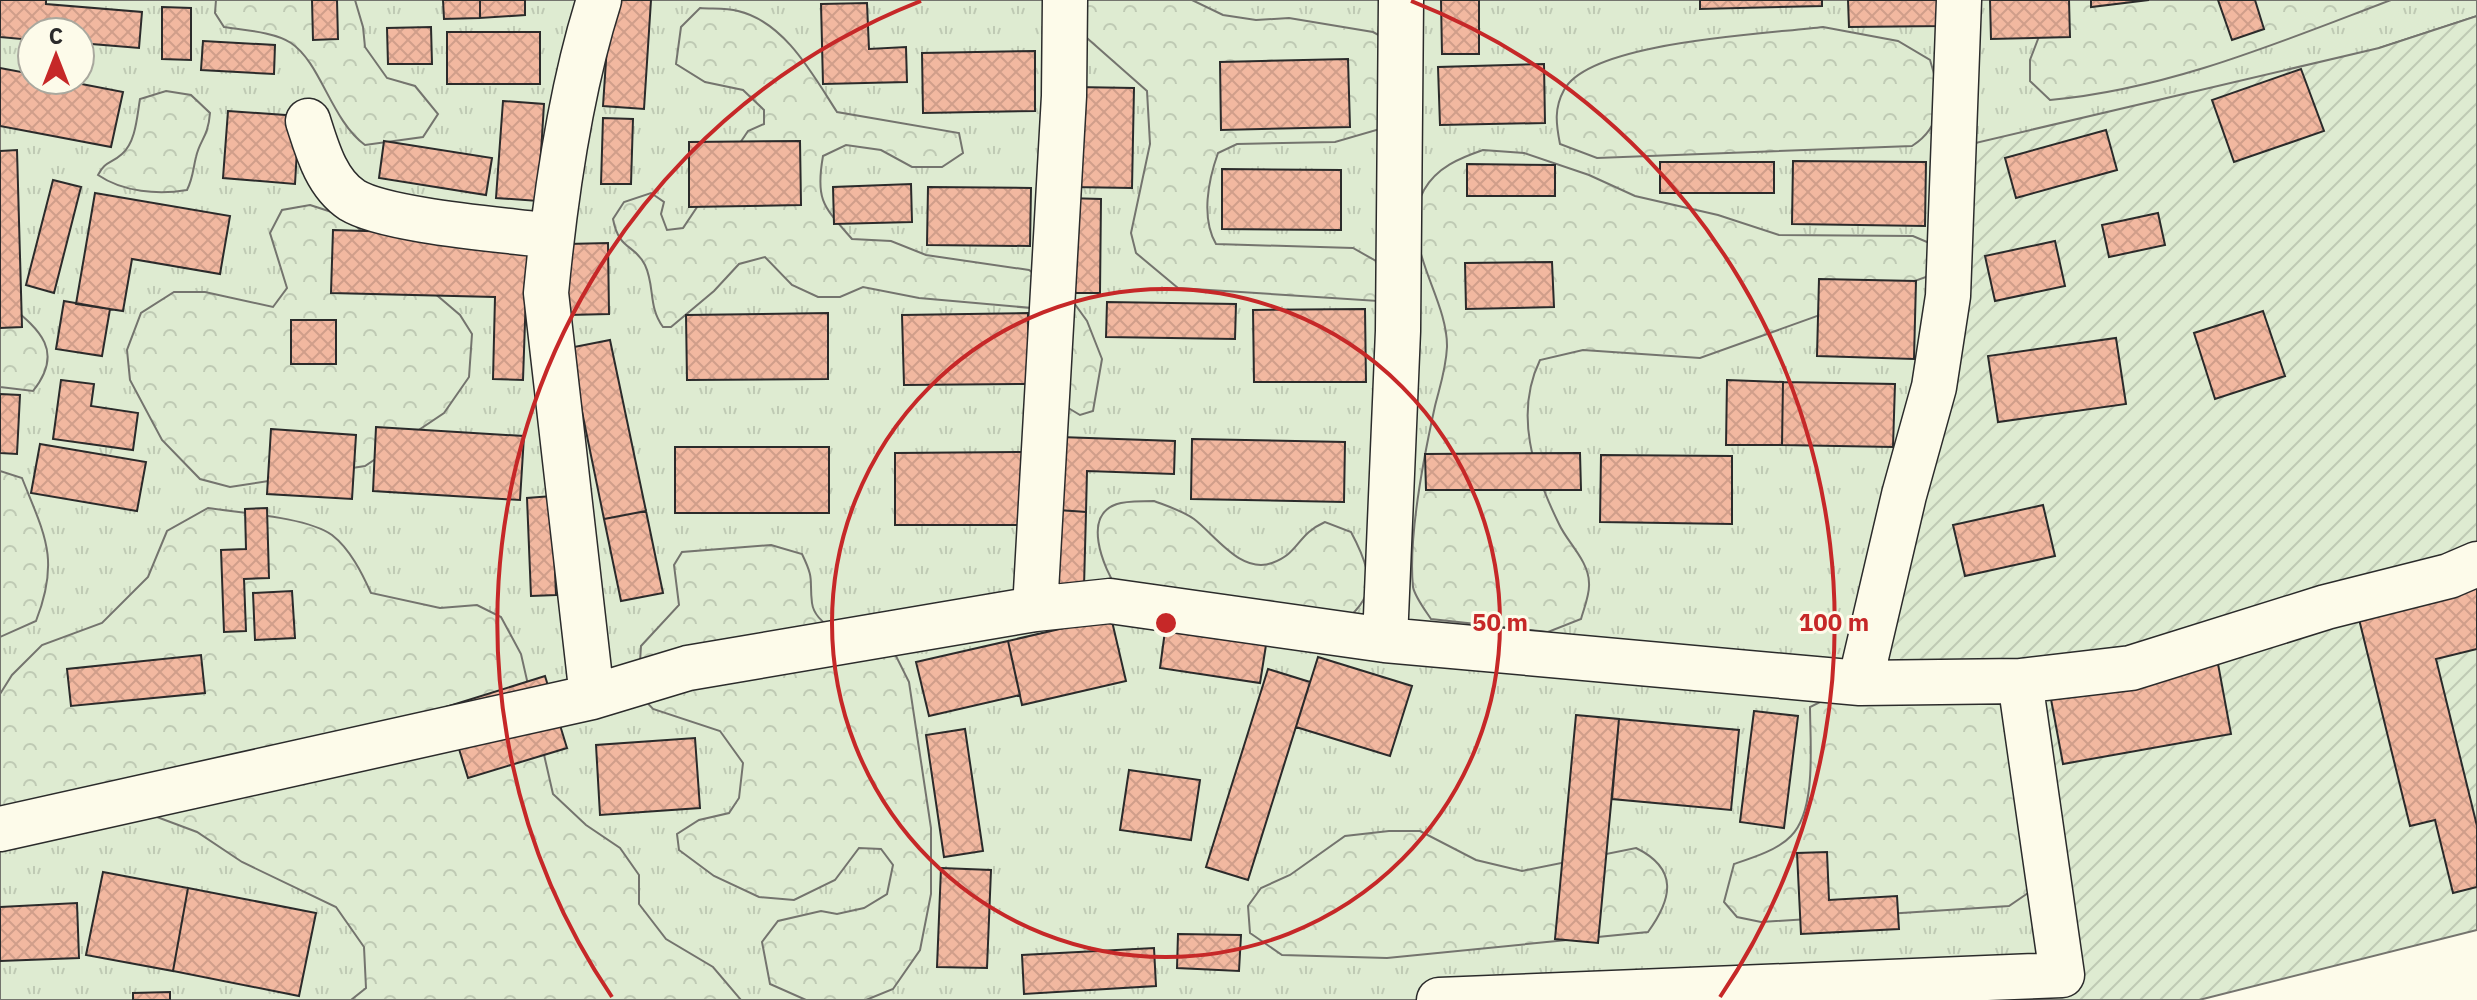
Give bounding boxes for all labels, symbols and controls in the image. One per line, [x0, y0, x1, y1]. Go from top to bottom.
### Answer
north arrow [16, 16, 96, 96]
text: С [49, 21, 63, 50]
text: 50 m [1472, 606, 1528, 638]
text: 100 m [1799, 606, 1869, 638]
centre of rings [1152, 609, 1180, 637]

